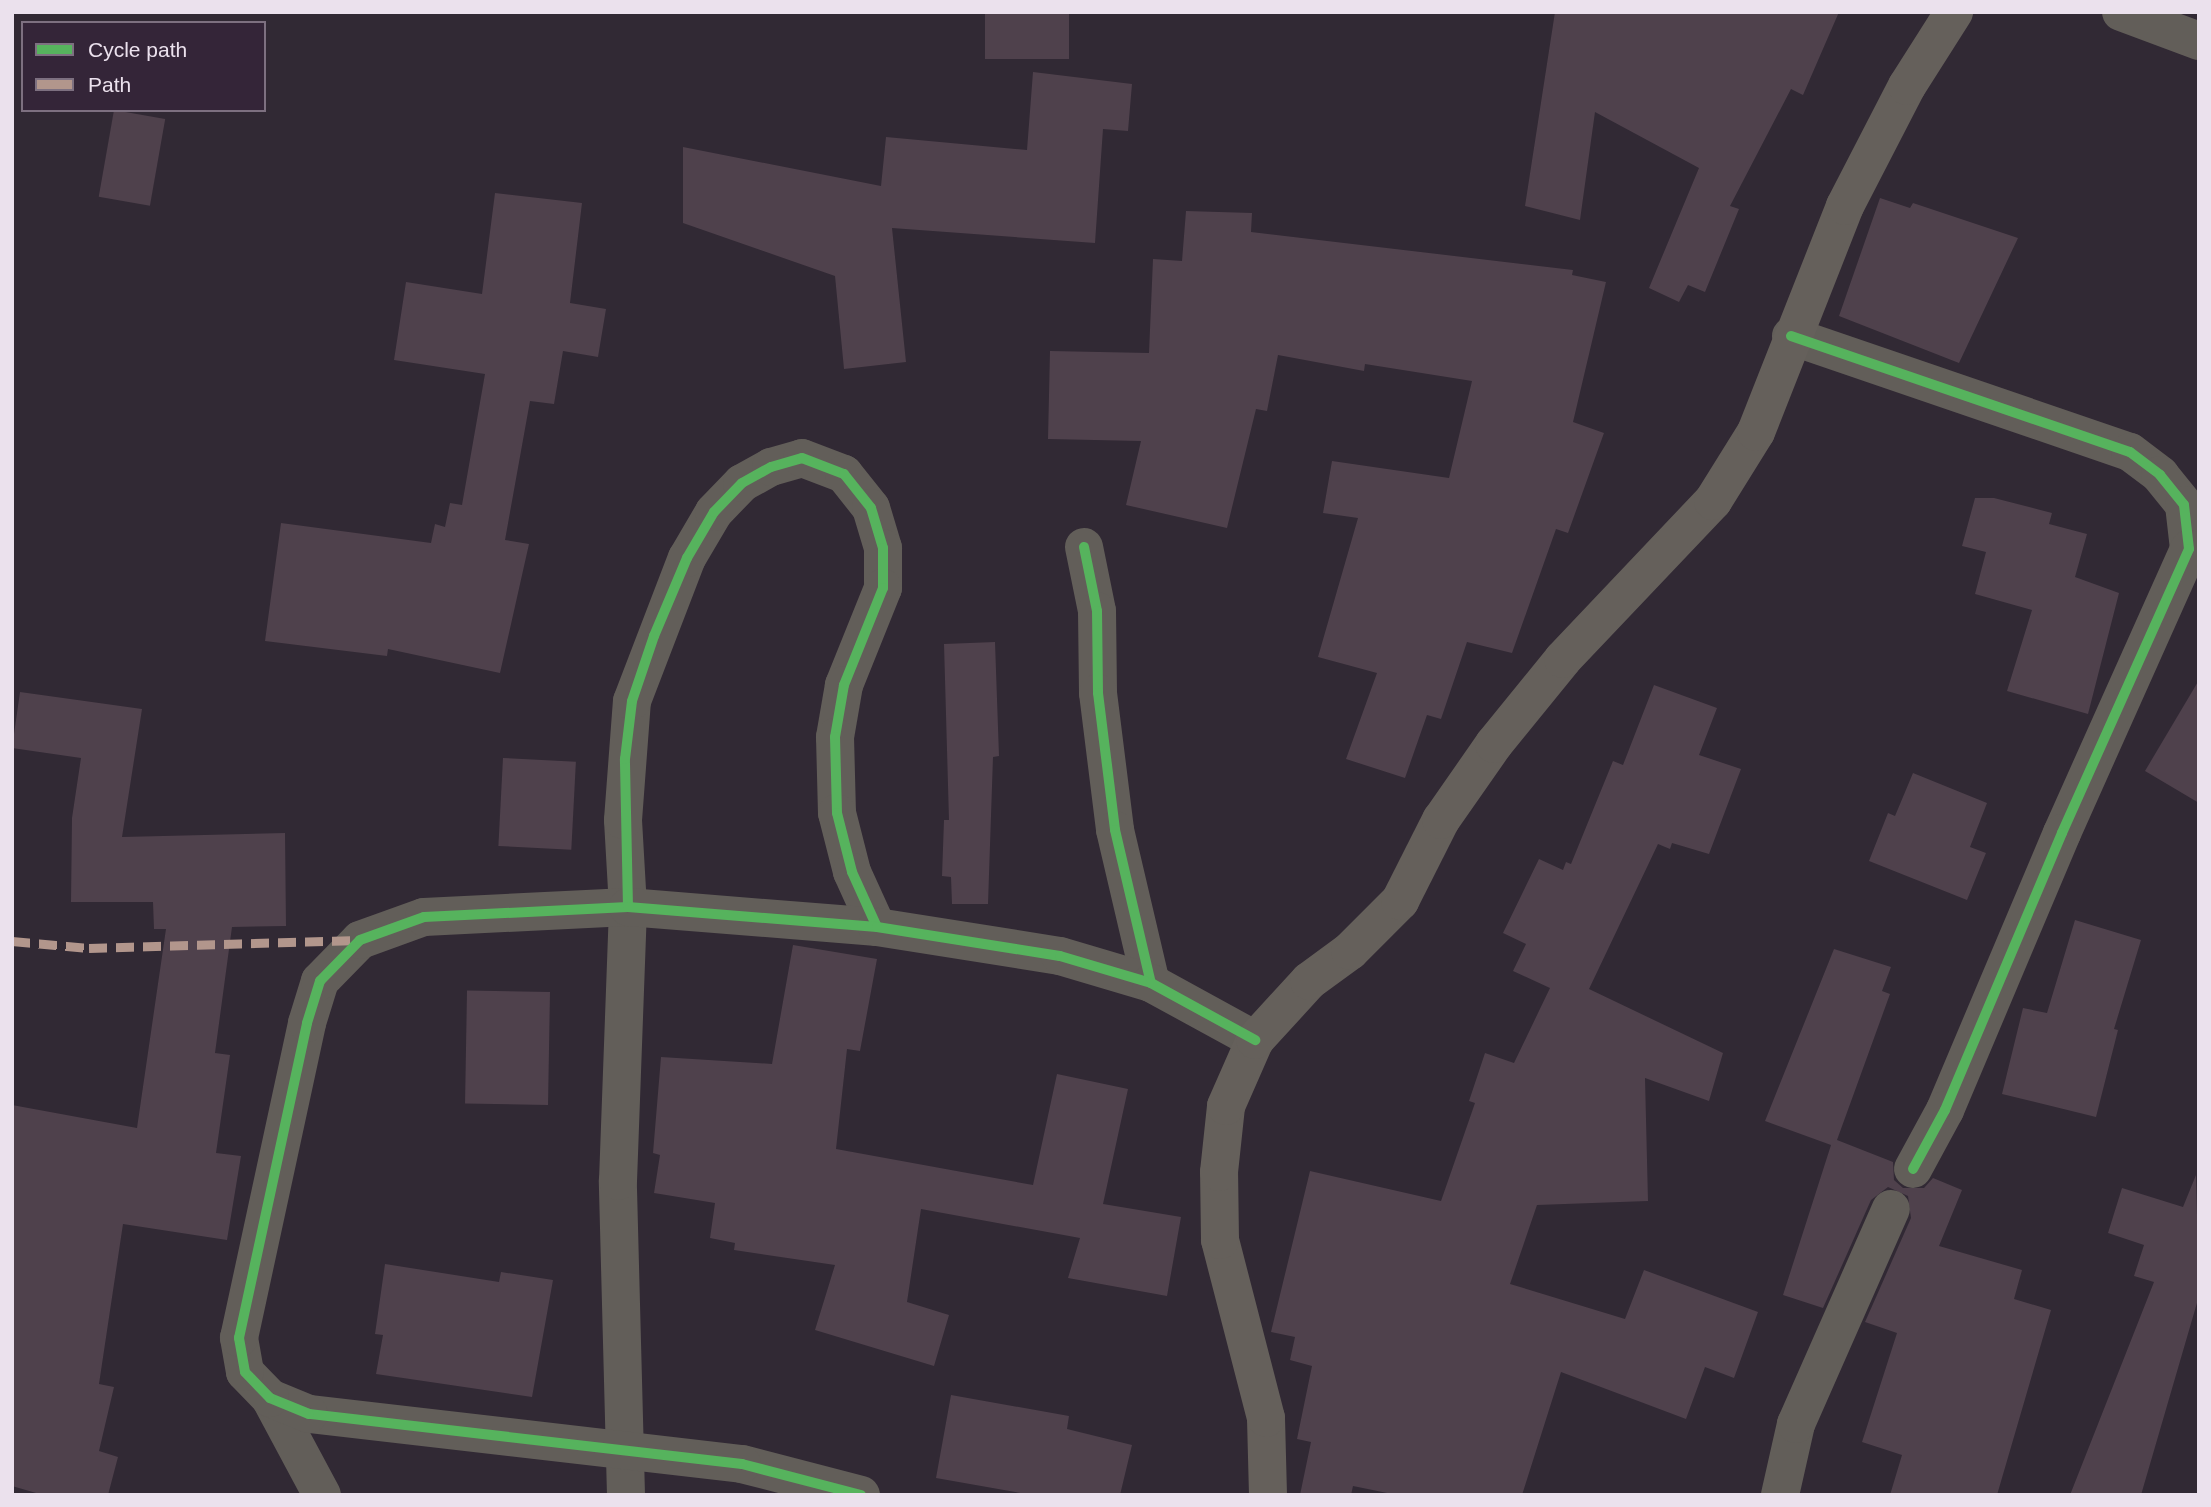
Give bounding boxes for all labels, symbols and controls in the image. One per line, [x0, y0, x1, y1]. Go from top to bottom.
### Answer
legend [21, 21, 266, 112]
text: Cycle path [88, 38, 187, 61]
text: Path [88, 73, 131, 96]

